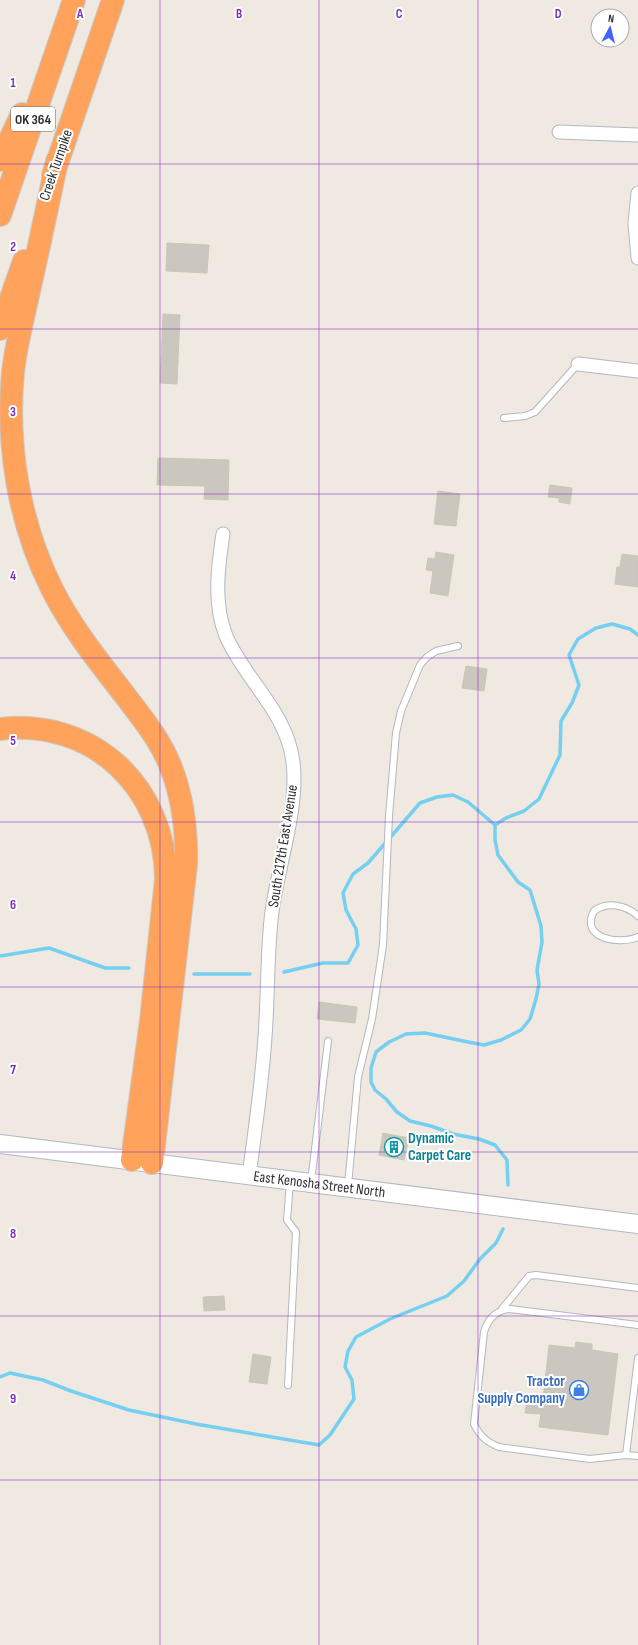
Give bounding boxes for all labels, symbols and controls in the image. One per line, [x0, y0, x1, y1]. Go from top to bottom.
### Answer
text: A [76, 6, 84, 22]
text: B [236, 6, 242, 22]
text: C [396, 6, 403, 22]
text: D [555, 6, 562, 22]
north arrow [590, 8, 630, 48]
text: N [607, 12, 615, 25]
text: 1 [10, 75, 16, 91]
road number: OK 364 [11, 107, 55, 131]
street label: Creek Turnpike [35, 127, 77, 203]
text: 2 [10, 239, 16, 255]
text: 3 [10, 404, 16, 420]
text: 4 [10, 568, 16, 584]
text: 5 [10, 733, 16, 749]
street label: South 217th East Avenue [264, 783, 302, 909]
text: 6 [10, 897, 16, 913]
text: 7 [10, 1062, 16, 1078]
place label: Dynamic Carpet Care [408, 1129, 471, 1165]
building icon: Dynamic Carpet Care [383, 1136, 405, 1158]
street label: East Kenosha Street North [252, 1166, 387, 1202]
text: 8 [10, 1226, 16, 1242]
place label: Tractor Supply Company [478, 1372, 566, 1408]
shop icon: Tractor Supply Company [568, 1379, 590, 1401]
text: 9 [10, 1391, 16, 1407]

